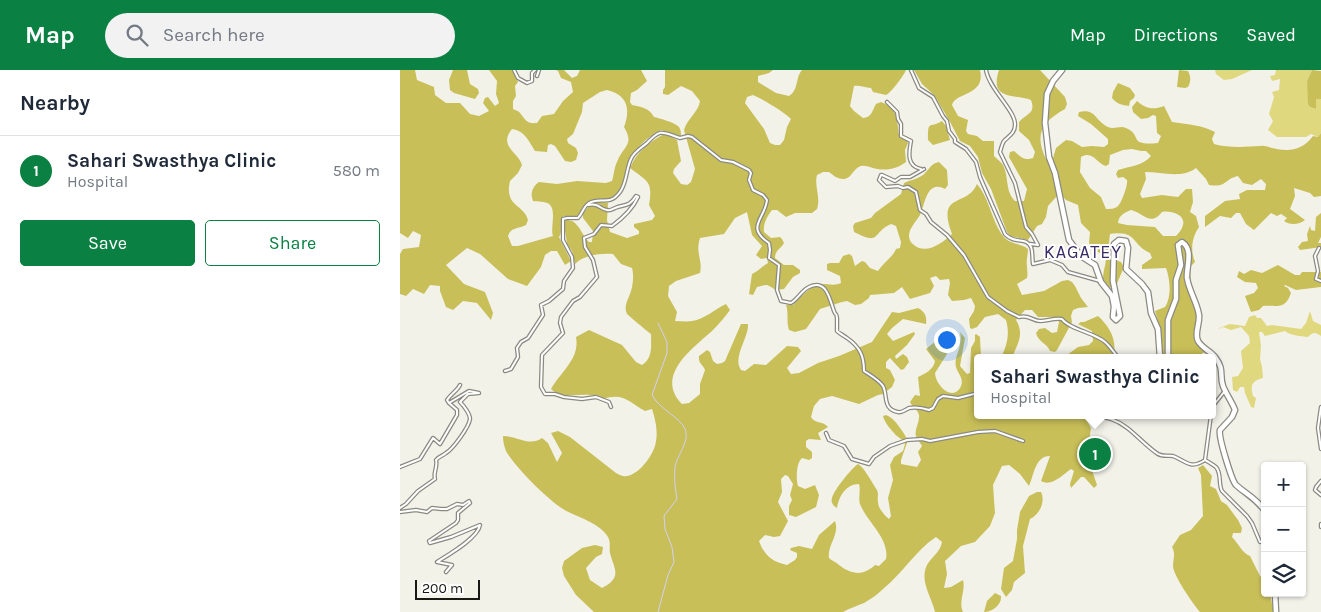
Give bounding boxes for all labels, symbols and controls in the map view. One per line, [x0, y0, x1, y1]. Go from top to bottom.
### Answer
search box [105, 13, 455, 58]
text: Map [25, 21, 75, 49]
icon: search [123, 21, 151, 49]
text: Search here [163, 24, 265, 46]
text: Map [1070, 24, 1106, 46]
text: Directions [1134, 24, 1218, 46]
text: Saved [1246, 24, 1296, 46]
text: Nearby [20, 91, 90, 115]
text: Sahari Swasthya Clinic [67, 150, 276, 172]
text: 1 [33, 161, 39, 180]
text: 580 m [333, 161, 380, 180]
text: Hospital [67, 172, 128, 191]
button: Save [20, 220, 195, 266]
button: Share [205, 220, 380, 266]
district label: KAGATEY [1044, 241, 1122, 263]
your location [934, 327, 960, 353]
popup [974, 354, 1216, 419]
text: Sahari Swasthya Clinic [990, 366, 1200, 388]
text: Hospital [990, 388, 1052, 407]
pin: 1 [1079, 435, 1111, 473]
map controls [1261, 462, 1306, 597]
button: + [1261, 462, 1306, 507]
button: − [1261, 507, 1306, 552]
button: layers [1261, 552, 1306, 597]
scale bar [415, 577, 480, 600]
text: 200 m [422, 580, 463, 597]

